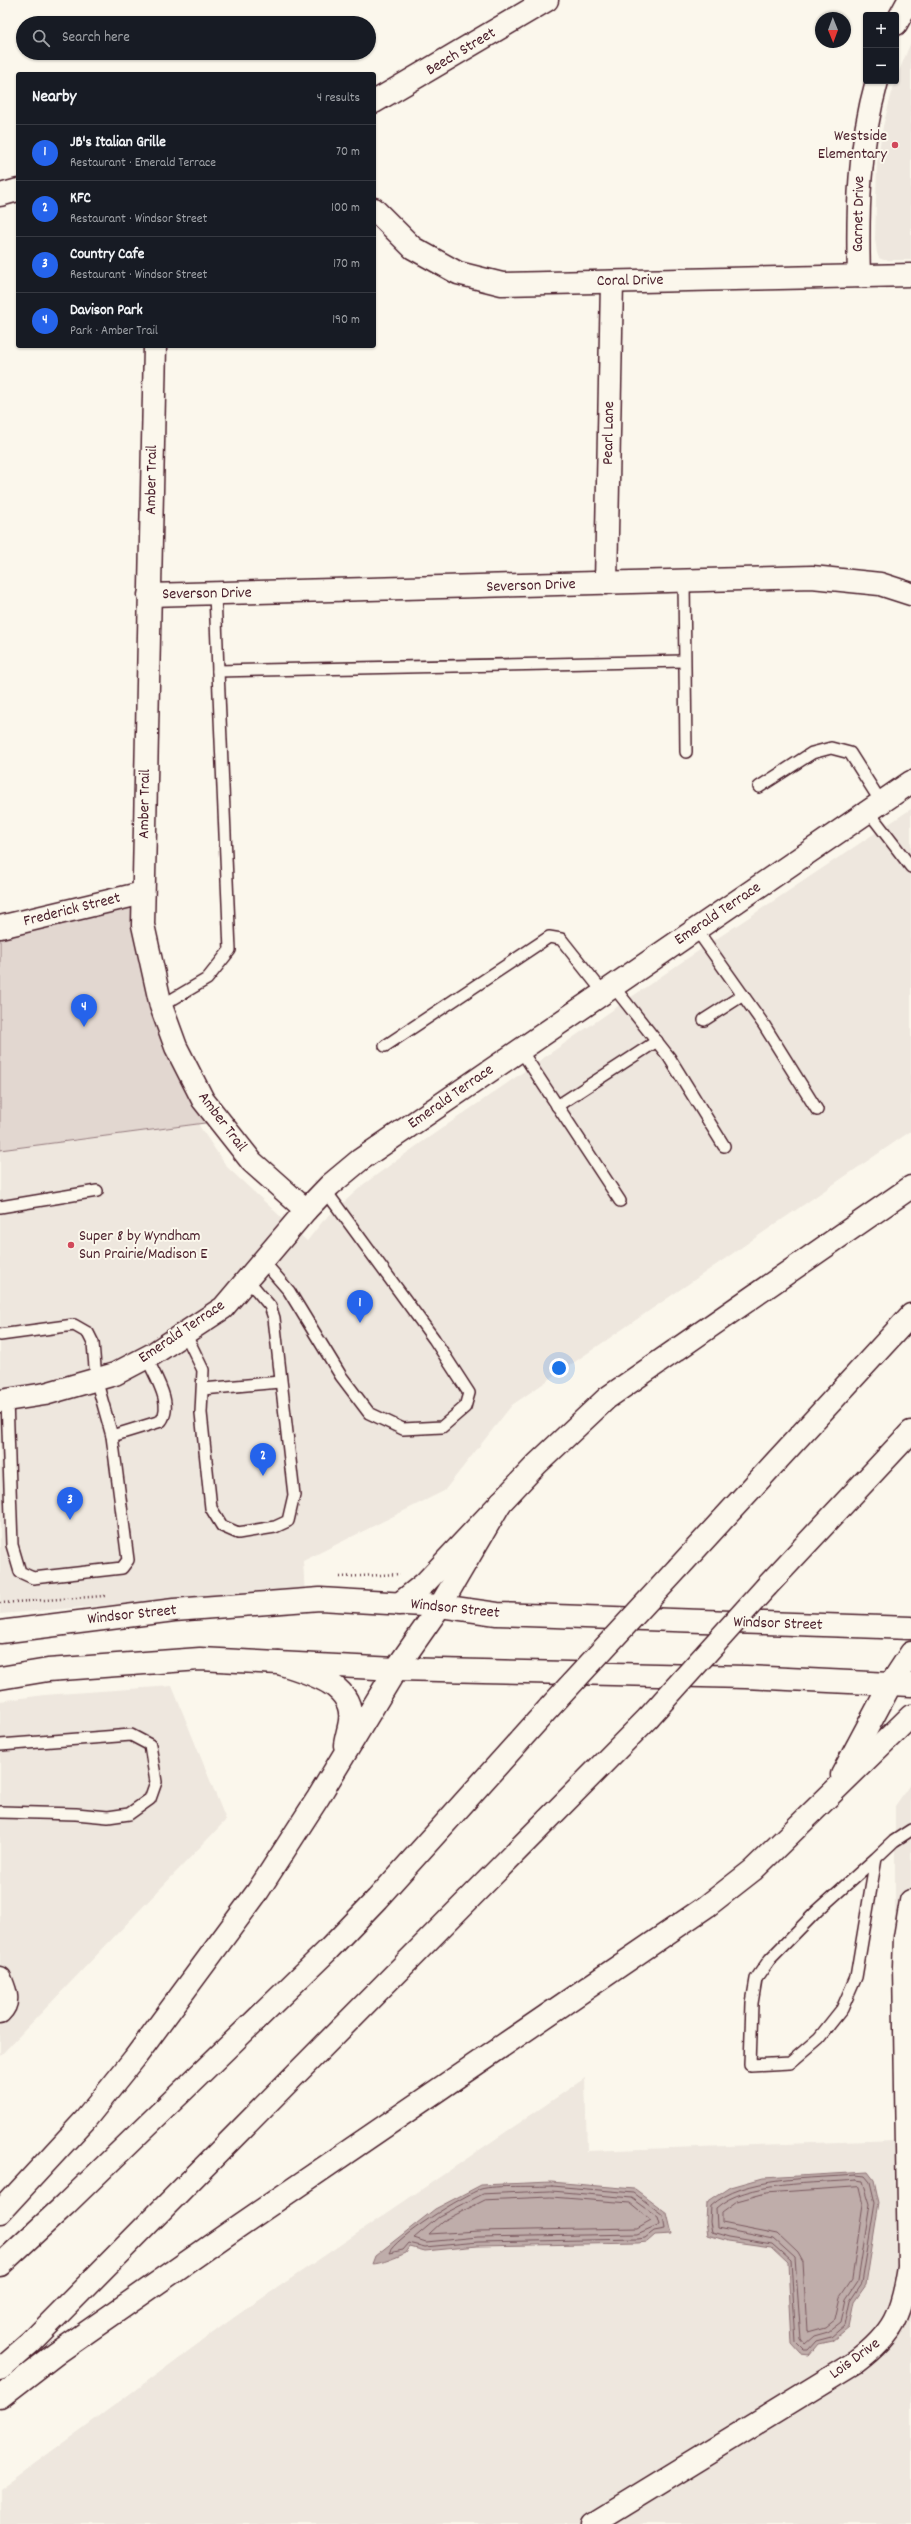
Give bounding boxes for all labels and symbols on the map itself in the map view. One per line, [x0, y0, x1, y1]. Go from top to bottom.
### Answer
north arrow [815, 12, 851, 48]
street label: Beech Street [422, 22, 500, 82]
place label: Westside Elementary [818, 125, 888, 166]
marker: Westside Elementary [890, 140, 900, 150]
street label: Garnet Drive [847, 176, 871, 252]
street label: Coral Drive [596, 269, 664, 293]
street label: Pearl Lane [597, 401, 621, 465]
street label: Amber Trail [140, 445, 164, 515]
street label: Severson Drive [486, 573, 576, 599]
street label: Severson Drive [162, 582, 252, 606]
street label: Amber Trail [133, 769, 157, 839]
street label: Emerald Terrace [670, 877, 766, 951]
street label: Frederick Street [21, 887, 123, 933]
pin: 4 [71, 994, 97, 1027]
street label: Emerald Terrace [403, 1059, 499, 1135]
street label: Amber Trail [192, 1087, 252, 1157]
place label: Super 8 by Wyndham Sun Prairie/Madison E [79, 1225, 208, 1266]
marker: Super 8 by Wyndham Sun Prairie/Madison E [66, 1240, 76, 1250]
pin: 1 [347, 1290, 373, 1323]
street label: Emerald Terrace [134, 1295, 230, 1369]
your location [549, 1358, 569, 1378]
pin: 2 [250, 1443, 276, 1476]
pin: 3 [57, 1487, 83, 1520]
street label: Windsor Street [409, 1593, 501, 1625]
street label: Windsor Street [86, 1599, 178, 1631]
street label: Windsor Street [733, 1611, 823, 1637]
street label: Lois Drive [825, 2333, 885, 2385]

